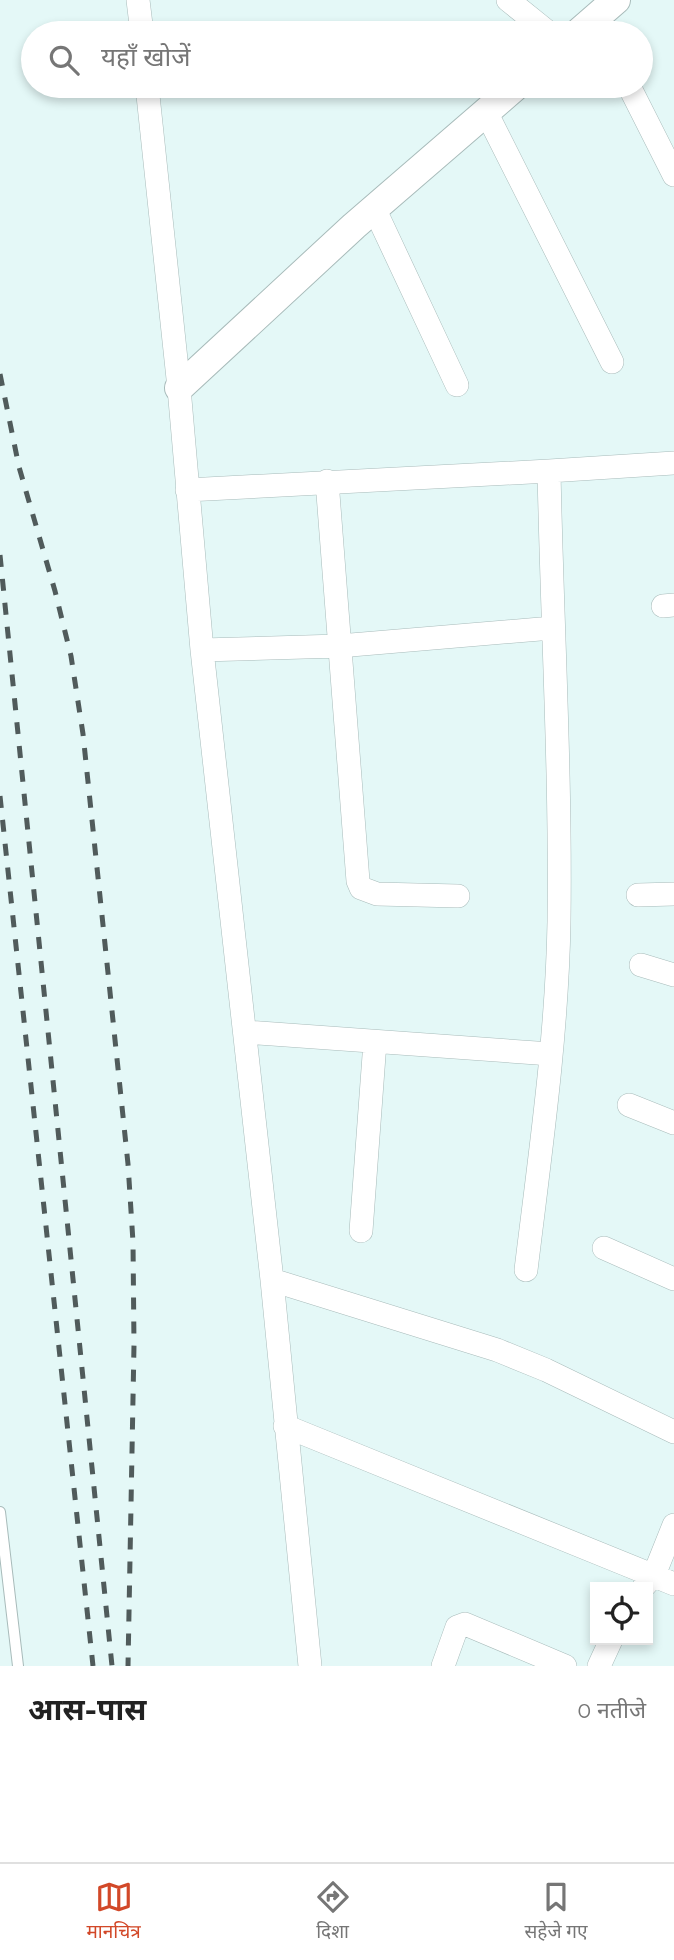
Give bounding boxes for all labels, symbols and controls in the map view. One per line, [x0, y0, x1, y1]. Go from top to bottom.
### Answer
search box [21, 21, 653, 98]
icon: search [45, 41, 83, 79]
text: यहाँ खोजें [101, 42, 191, 72]
map controls [590, 1582, 653, 1645]
button: locate [590, 1582, 653, 1645]
text: आस-पास [28, 1692, 146, 1727]
text: 0 नतीजे [577, 1696, 646, 1723]
tab: मानचित्र [86, 1878, 141, 1946]
tab: दिशा [314, 1878, 352, 1946]
tab: सहेजे गए [524, 1878, 588, 1946]

